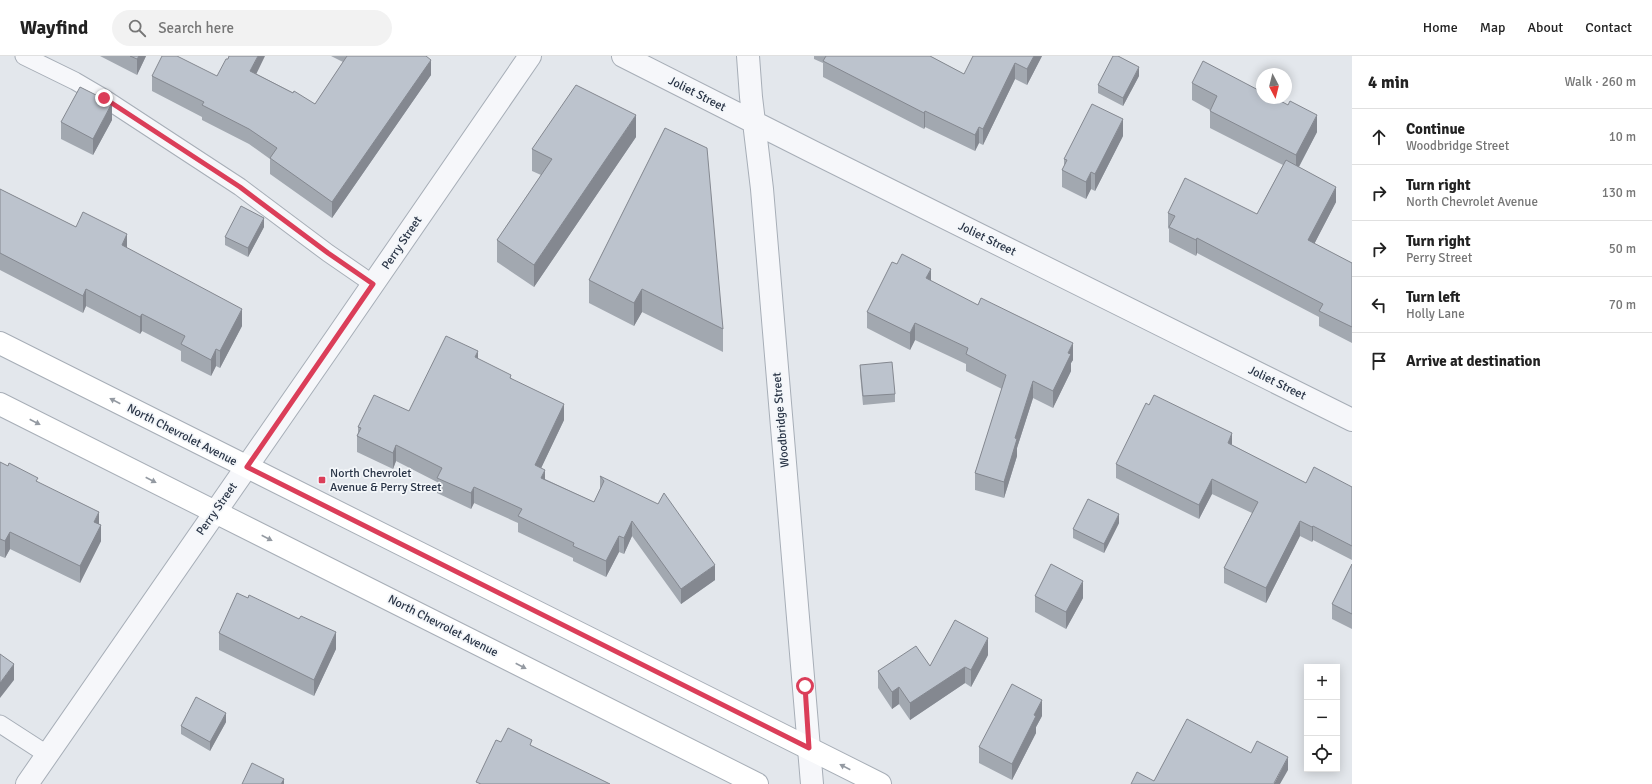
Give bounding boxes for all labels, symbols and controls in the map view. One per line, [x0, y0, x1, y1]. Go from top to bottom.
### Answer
search box [112, 10, 392, 46]
text: Wayfind [20, 16, 88, 40]
icon: search [126, 17, 148, 39]
text: Search here [158, 19, 234, 37]
text: Home [1423, 19, 1458, 36]
text: Map [1480, 19, 1505, 36]
text: About [1527, 19, 1563, 36]
text: Contact [1585, 19, 1632, 36]
north arrow [1256, 68, 1292, 104]
text: 4 min [1368, 72, 1409, 93]
street label: Joliet Street [666, 73, 728, 115]
text: Walk · 260 m [1565, 74, 1636, 90]
route end [95, 89, 113, 107]
text: Continue [1406, 120, 1465, 138]
icon: ahead [1368, 126, 1390, 148]
text: 10 m [1609, 129, 1636, 145]
text: Woodbridge Street [1406, 138, 1509, 154]
text: Turn right [1406, 176, 1471, 194]
icon: right [1368, 182, 1390, 204]
text: 130 m [1602, 185, 1636, 201]
text: North Chevrolet Avenue [1406, 194, 1538, 210]
street label: Perry Street [379, 213, 425, 273]
street label: Joliet Street [956, 219, 1018, 259]
text: Turn right [1406, 232, 1471, 250]
icon: right [1368, 238, 1390, 260]
text: 50 m [1609, 241, 1636, 257]
text: Perry Street [1406, 250, 1472, 266]
text: Turn left [1406, 288, 1460, 306]
icon: left [1368, 294, 1390, 316]
text: 70 m [1609, 297, 1636, 313]
text: Holly Lane [1406, 306, 1465, 322]
icon: arrive [1368, 350, 1390, 372]
text: Arrive at destination [1406, 352, 1541, 370]
street label: Joliet Street [1246, 363, 1308, 403]
street label: Woodbridge Street [769, 372, 793, 468]
one-way arrow [110, 398, 121, 404]
street label: North Chevrolet Avenue [124, 401, 240, 469]
one-way arrow [29, 419, 41, 425]
place label: North Chevrolet Avenue & Perry Street [330, 466, 441, 495]
marker: North Chevrolet Avenue & Perry Street [317, 475, 327, 485]
one-way arrow [145, 477, 157, 484]
street label: Perry Street [193, 480, 241, 538]
one-way arrow [262, 535, 273, 542]
street label: North Chevrolet Avenue [385, 592, 501, 660]
one-way arrow [515, 663, 527, 669]
map controls [1304, 664, 1340, 772]
button: + [1304, 664, 1340, 700]
route start [796, 677, 814, 695]
button: − [1304, 700, 1340, 736]
button: locate [1304, 736, 1340, 772]
one-way arrow [839, 763, 851, 770]

